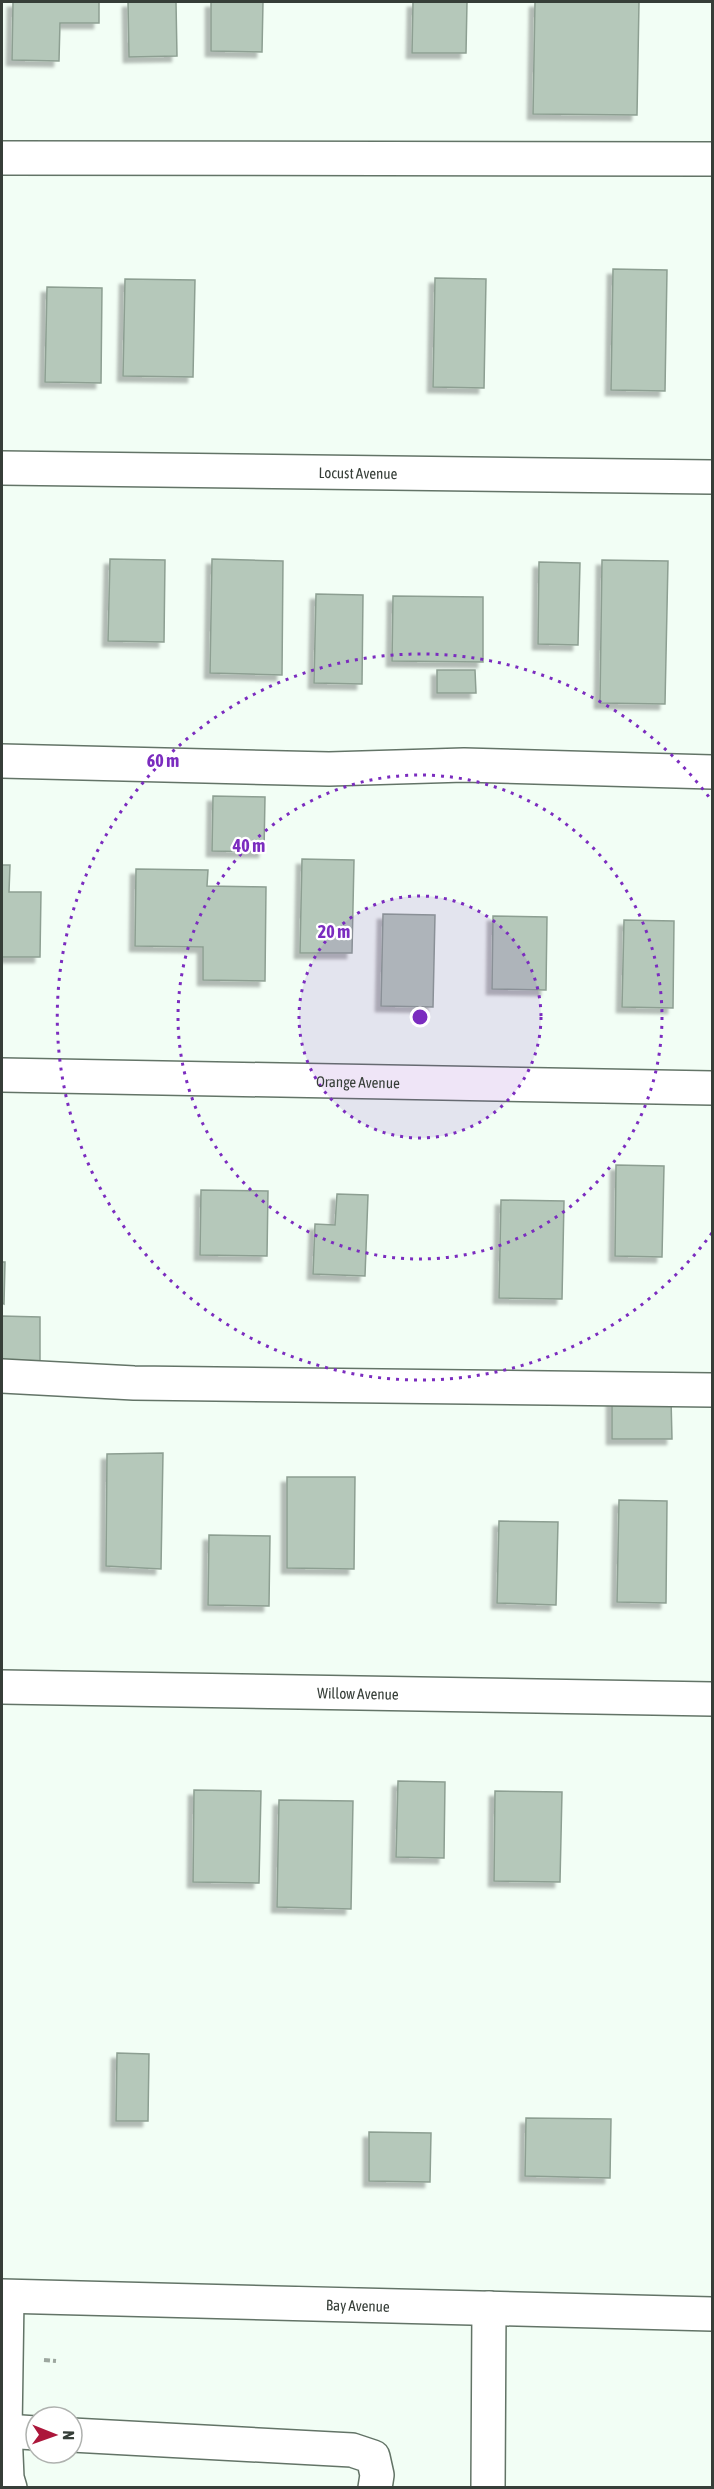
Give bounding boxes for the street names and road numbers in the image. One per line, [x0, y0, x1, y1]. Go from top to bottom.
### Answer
street label: Locust Avenue [318, 464, 398, 482]
street label: Orange Avenue [316, 1072, 400, 1091]
street label: Willow Avenue [317, 1684, 399, 1702]
street label: Bay Avenue [326, 2296, 390, 2314]

